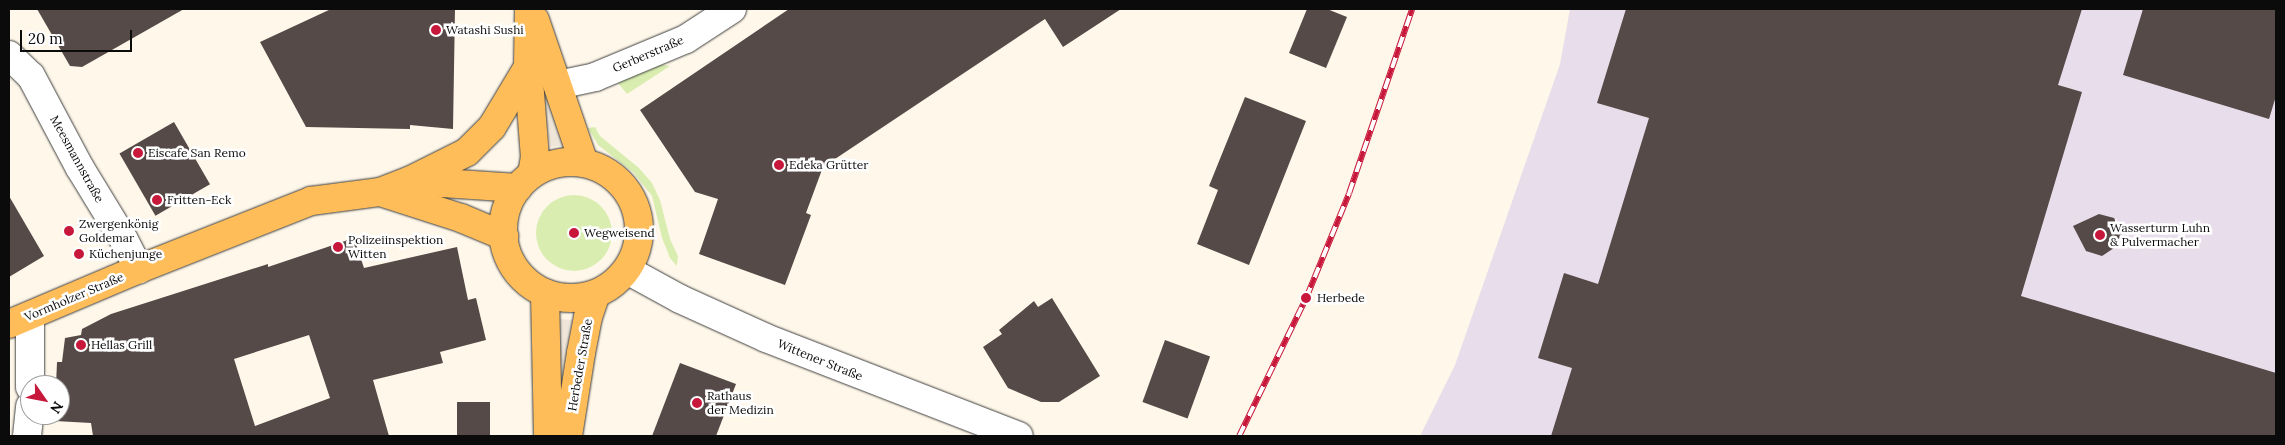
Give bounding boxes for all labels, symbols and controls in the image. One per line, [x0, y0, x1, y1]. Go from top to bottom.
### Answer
scale bar [22, 20, 135, 52]
place label: Watashi Sushi [446, 23, 524, 37]
marker: Watashi Sushi [430, 24, 442, 36]
text: 20 m [28, 29, 63, 48]
street label: Gerberstraße [610, 33, 686, 75]
street label: Meesmannstraße [47, 113, 107, 205]
place label: Eiscafe San Remo [148, 146, 246, 160]
marker: Eiscafe San Remo [132, 147, 144, 159]
place label: Edeka Grütter [789, 158, 869, 172]
marker: Edeka Grütter [773, 159, 785, 171]
place label: Fritten-Eck [167, 193, 231, 207]
marker: Fritten-Eck [151, 194, 163, 206]
place label: Zwergenkönig Goldemar [79, 217, 158, 245]
place label: Wasserturm Luhn & Pulvermacher [2110, 221, 2210, 249]
marker: Zwergenkönig Goldemar [63, 225, 75, 237]
place label: Wegweisend [584, 226, 655, 240]
marker: Wegweisend [568, 227, 580, 239]
marker: Wasserturm Luhn & Pulvermacher [2094, 229, 2106, 241]
place label: Polizeiinspektion Witten [348, 233, 443, 261]
marker: Polizeiinspektion Witten [332, 241, 344, 253]
place label: Küchenjunge [89, 247, 162, 261]
marker: Küchenjunge [73, 248, 85, 260]
street label: Vormholzer Straße [22, 270, 126, 324]
marker: Herbede [1299, 291, 1313, 305]
place label: Herbede [1317, 291, 1365, 305]
street label: Herbeder Straße [565, 318, 595, 412]
street label: Wittener Straße [775, 336, 865, 384]
place label: Hellas Grill [91, 338, 152, 352]
marker: Hellas Grill [75, 339, 87, 351]
north arrow [20, 375, 70, 425]
place label: Rathaus der Medizin [707, 389, 774, 417]
marker: Rathaus der Medizin [691, 397, 703, 409]
text: N [46, 398, 67, 417]

